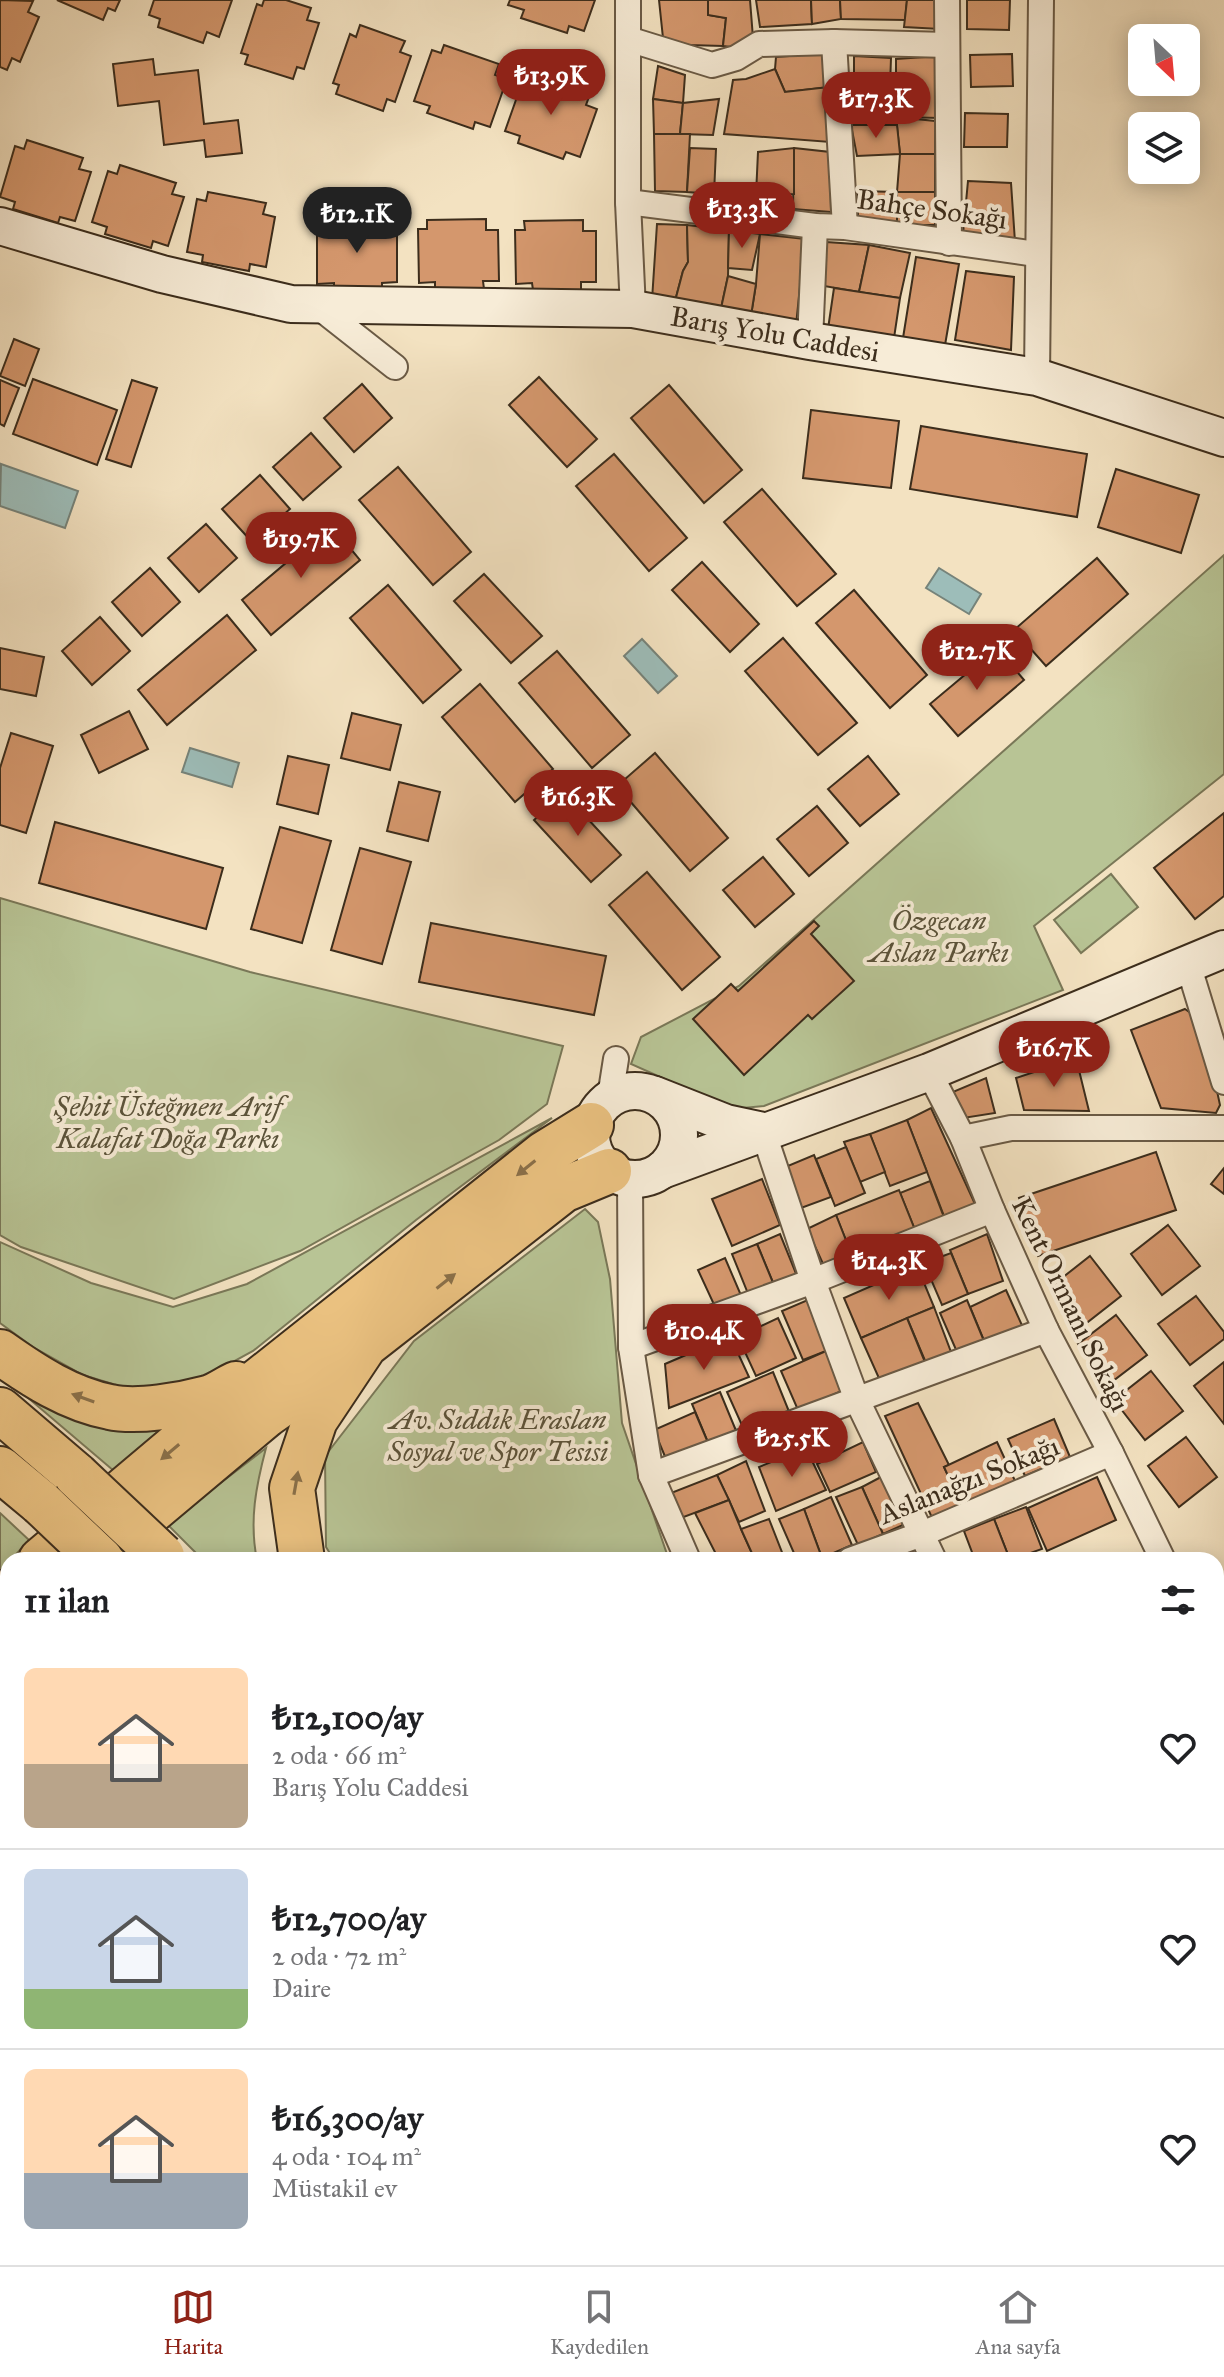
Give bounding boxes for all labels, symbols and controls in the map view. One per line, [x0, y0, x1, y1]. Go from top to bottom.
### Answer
north arrow [1128, 24, 1200, 96]
map controls [1128, 24, 1200, 184]
pin: ₺13.9K [486, 49, 616, 117]
text: ₺13.9K [514, 59, 588, 91]
pin: ₺17.3K [811, 72, 941, 140]
text: ₺17.3K [840, 82, 912, 114]
button: layers [1128, 112, 1200, 184]
street label: Bahçe Sokağı [855, 181, 1010, 237]
pin: ₺13.3K [677, 182, 807, 250]
pin: ₺12.1K [292, 187, 422, 255]
text: ₺13.3K [707, 192, 777, 224]
text: ₺12.1K [321, 197, 393, 229]
street label: Barış Yolu Caddesi [668, 298, 883, 370]
pin: ₺19.7K [236, 512, 366, 580]
text: ₺19.7K [263, 522, 339, 554]
pin: ₺12.7K [912, 624, 1042, 692]
text: ₺12.7K [940, 634, 1014, 666]
pin: ₺16.3K [513, 770, 643, 838]
text: ₺16.3K [542, 780, 614, 812]
park label: Özgecan Aslan Parkı [866, 903, 1009, 970]
pin: ₺16.7K [989, 1021, 1119, 1089]
text: ₺16.7K [1017, 1031, 1091, 1063]
park label: Şehit Üsteğmen Arif Kalafat Doğa Parkı [53, 1089, 290, 1156]
one-way arrow [517, 1159, 537, 1176]
street label: Kent Ormanı Sokağı [1004, 1191, 1138, 1417]
pin: ₺14.3K [824, 1234, 954, 1302]
text: ₺14.3K [852, 1244, 926, 1276]
one-way arrow [436, 1274, 456, 1290]
pin: ₺10.4K [639, 1304, 769, 1372]
text: ₺10.4K [665, 1314, 743, 1346]
one-way arrow [70, 1391, 94, 1404]
park label: Av. Sıddık Eraslan Sosyal ve Spor Tesisi [387, 1402, 608, 1469]
pin: ₺25.5K [727, 1411, 857, 1479]
text: ₺25.5K [755, 1421, 829, 1453]
street label: Aslanağzı Sokağı [873, 1428, 1064, 1532]
one-way arrow [160, 1443, 180, 1460]
one-way arrow [290, 1471, 303, 1496]
icon: filters [1156, 1578, 1200, 1622]
text: 11 ilan [24, 1580, 109, 1621]
text: ₺12,100/ay [272, 1697, 423, 1738]
icon: home [88, 1700, 184, 1796]
icon: heart [1156, 1726, 1200, 1770]
text: 2 oda · 66 m² [272, 1739, 406, 1771]
text: Barış Yolu Caddesi [272, 1771, 469, 1803]
text: ₺12,700/ay [272, 1898, 426, 1939]
icon: home [88, 1901, 184, 1997]
icon: heart [1156, 1927, 1200, 1971]
text: 2 oda · 72 m² [272, 1940, 406, 1972]
text: Daire [272, 1972, 331, 2004]
text: ₺16,300/ay [272, 2098, 423, 2139]
icon: home [88, 2101, 184, 2197]
icon: heart [1156, 2127, 1200, 2171]
text: 4 oda · 104 m² [272, 2140, 421, 2172]
text: Müstakil ev [272, 2172, 397, 2204]
tab: Harita [163, 2285, 223, 2360]
tab: Kaydedilen [550, 2285, 649, 2360]
tab: Ana sayfa [976, 2285, 1061, 2360]

